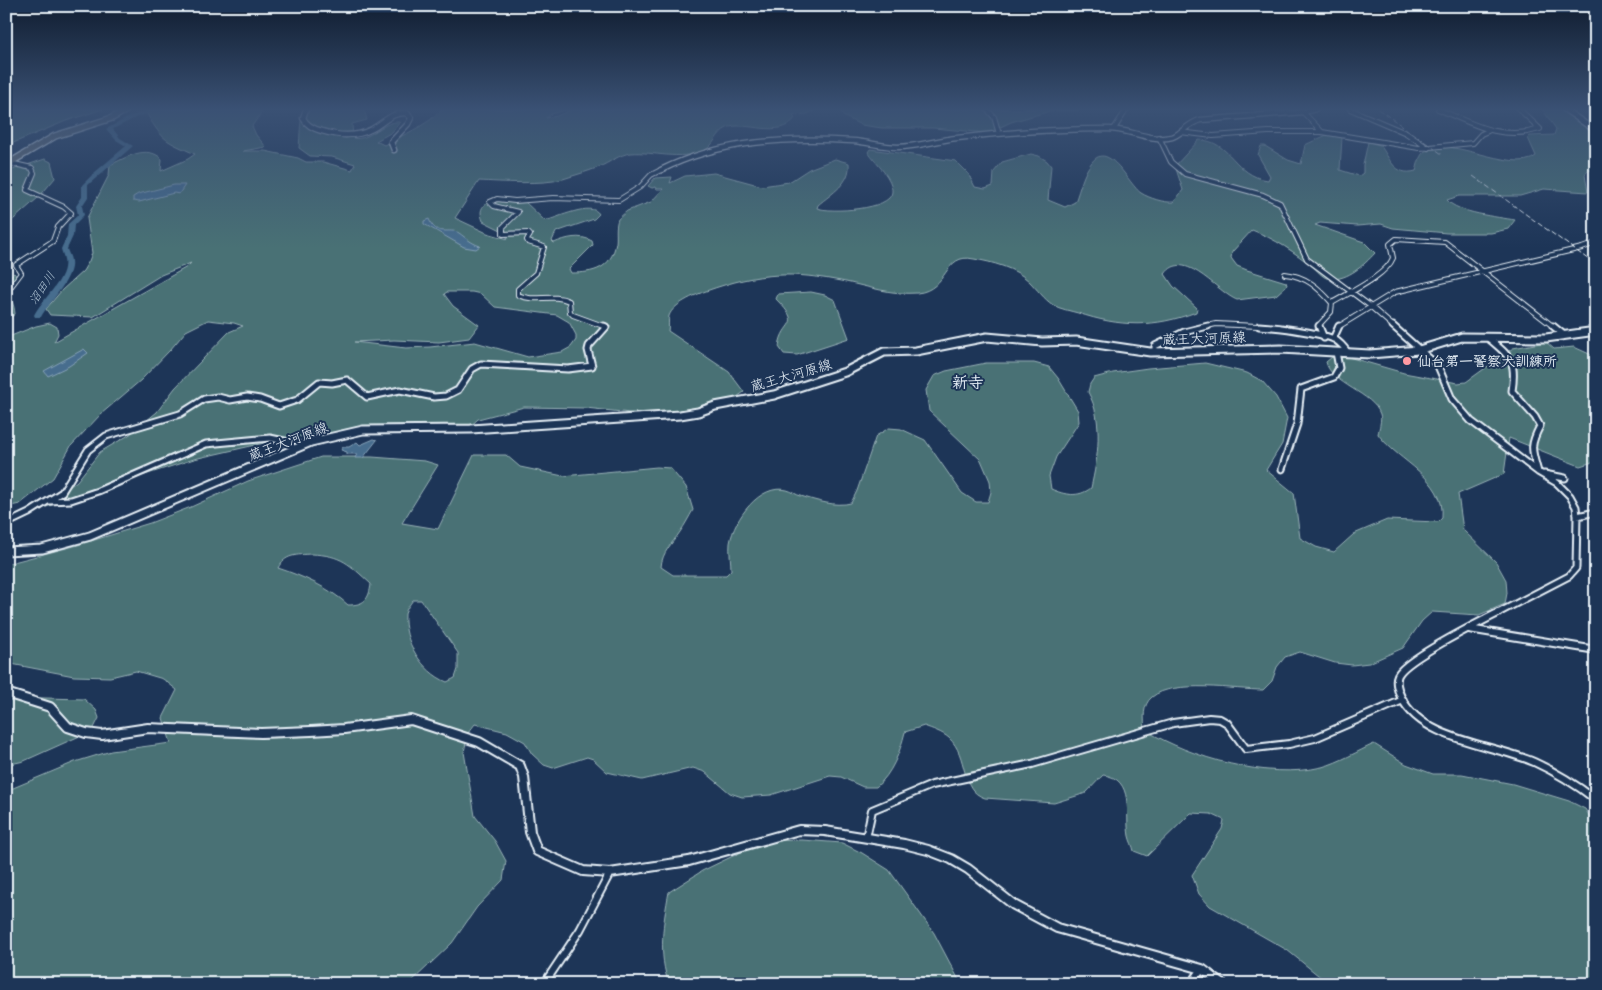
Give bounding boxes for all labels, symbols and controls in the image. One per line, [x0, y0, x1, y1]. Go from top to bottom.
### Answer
water label: 沼田川 [24, 267, 59, 307]
street label: 蔵王大河原線 [1162, 326, 1246, 349]
place label: 仙台第一警察犬訓練所 [1417, 350, 1557, 371]
street label: 蔵王大河原線 [748, 353, 834, 396]
marker: 仙台第一警察犬訓練所 [1401, 355, 1413, 367]
district label: 新寺 [952, 369, 984, 393]
street label: 蔵王大河原線 [245, 416, 331, 465]

